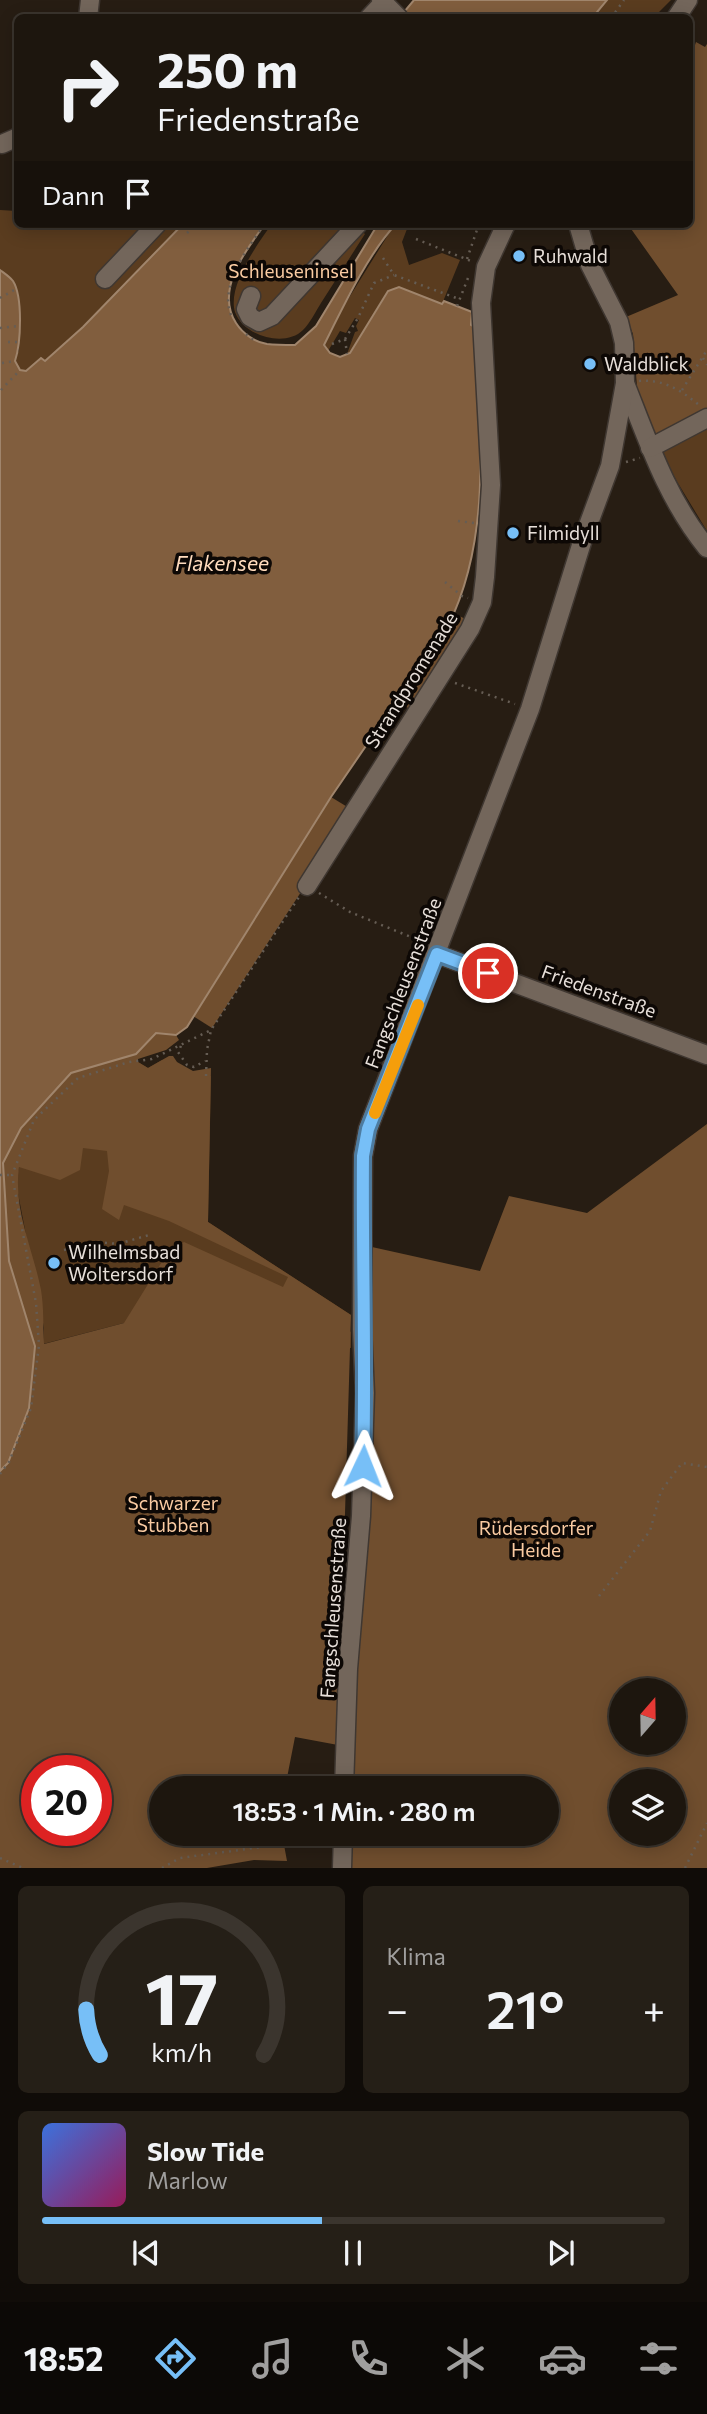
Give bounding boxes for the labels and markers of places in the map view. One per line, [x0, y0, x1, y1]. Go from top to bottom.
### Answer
place label: Ruhwald [533, 244, 608, 267]
marker: Ruhwald [511, 248, 527, 264]
place label: Waldblick [604, 352, 689, 375]
marker: Waldblick [582, 356, 598, 372]
place label: Filmidyll [527, 521, 600, 544]
marker: Filmidyll [505, 525, 521, 541]
pin [458, 943, 518, 1003]
place label: Wilhelmsbad Woltersdorf [68, 1240, 180, 1285]
marker: Wilhelmsbad Woltersdorf [46, 1255, 62, 1271]

